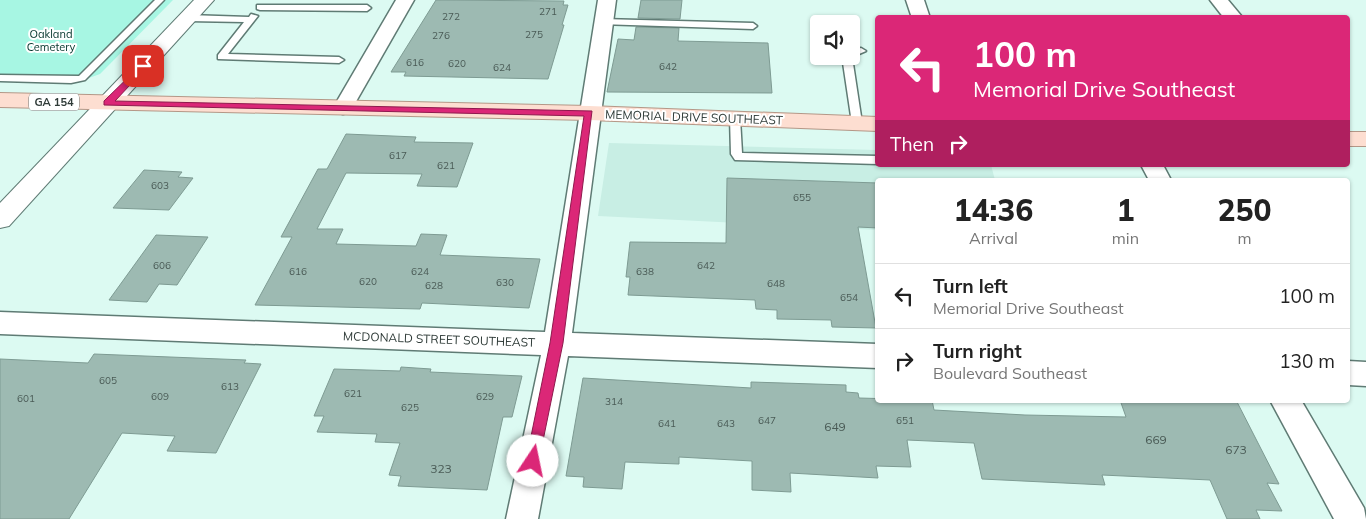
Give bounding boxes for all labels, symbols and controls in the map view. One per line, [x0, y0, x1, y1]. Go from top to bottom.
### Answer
house number: 271 [539, 5, 557, 18]
house number: 272 [442, 10, 460, 23]
map controls [810, 15, 860, 65]
button: sound [810, 15, 860, 65]
park label: Oakland Cemetery [27, 27, 76, 54]
house number: 275 [525, 28, 543, 41]
house number: 276 [432, 29, 450, 42]
text: 100 m [973, 32, 1077, 76]
icon: left [890, 35, 955, 100]
pin [122, 45, 164, 87]
icon: arrive [129, 52, 157, 80]
house number: 616 [406, 56, 424, 69]
house number: 620 [448, 57, 466, 70]
house number: 642 [659, 60, 677, 73]
house number: 624 [493, 61, 511, 74]
text: Memorial Drive Southeast [973, 75, 1235, 103]
road number: GA 154 [29, 94, 79, 110]
street label: MEMORIAL DRIVE SOUTHEAST [605, 106, 784, 128]
icon: right [944, 130, 972, 158]
text: Then [890, 132, 934, 156]
house number: 617 [389, 149, 407, 162]
house number: 621 [437, 159, 455, 172]
house number: 603 [151, 179, 169, 192]
house number: 655 [793, 191, 811, 204]
text: 14:36 [953, 191, 1033, 229]
text: 1 [1116, 191, 1134, 229]
text: 250 [1218, 191, 1272, 229]
text: Arrival [969, 228, 1018, 248]
text: min [1112, 228, 1139, 248]
text: m [1237, 228, 1252, 248]
house number: 606 [153, 259, 171, 272]
house number: 642 [697, 259, 715, 272]
house number: 616 [289, 265, 307, 278]
house number: 624 [411, 265, 429, 278]
house number: 638 [636, 265, 654, 278]
text: Turn left [933, 274, 1008, 298]
house number: 620 [359, 275, 377, 288]
house number: 630 [496, 276, 514, 289]
house number: 648 [767, 277, 785, 290]
house number: 628 [425, 279, 443, 292]
icon: left [890, 282, 918, 310]
text: 100 m [1279, 284, 1335, 308]
house number: 654 [840, 291, 858, 304]
text: Memorial Drive Southeast [933, 298, 1124, 318]
street label: MCDONALD STREET SOUTHEAST [343, 328, 536, 350]
text: Turn right [933, 339, 1022, 363]
icon: right [890, 347, 918, 375]
text: 130 m [1279, 349, 1335, 373]
text: Boulevard Southeast [933, 363, 1087, 383]
house number: 605 [99, 374, 117, 387]
house number: 613 [221, 380, 239, 393]
house number: 621 [344, 387, 362, 400]
house number: 609 [151, 390, 169, 403]
house number: 629 [476, 390, 494, 403]
house number: 601 [17, 392, 35, 405]
house number: 314 [605, 395, 623, 408]
house number: 625 [401, 401, 419, 414]
house number: 647 [758, 414, 776, 427]
house number: 651 [896, 414, 914, 427]
house number: 641 [658, 417, 676, 430]
house number: 643 [717, 417, 735, 430]
house number: 649 [824, 419, 846, 434]
house number: 669 [1145, 432, 1167, 447]
position arrow [506, 434, 558, 486]
house number: 673 [1225, 442, 1247, 457]
house number: 323 [430, 461, 452, 476]

